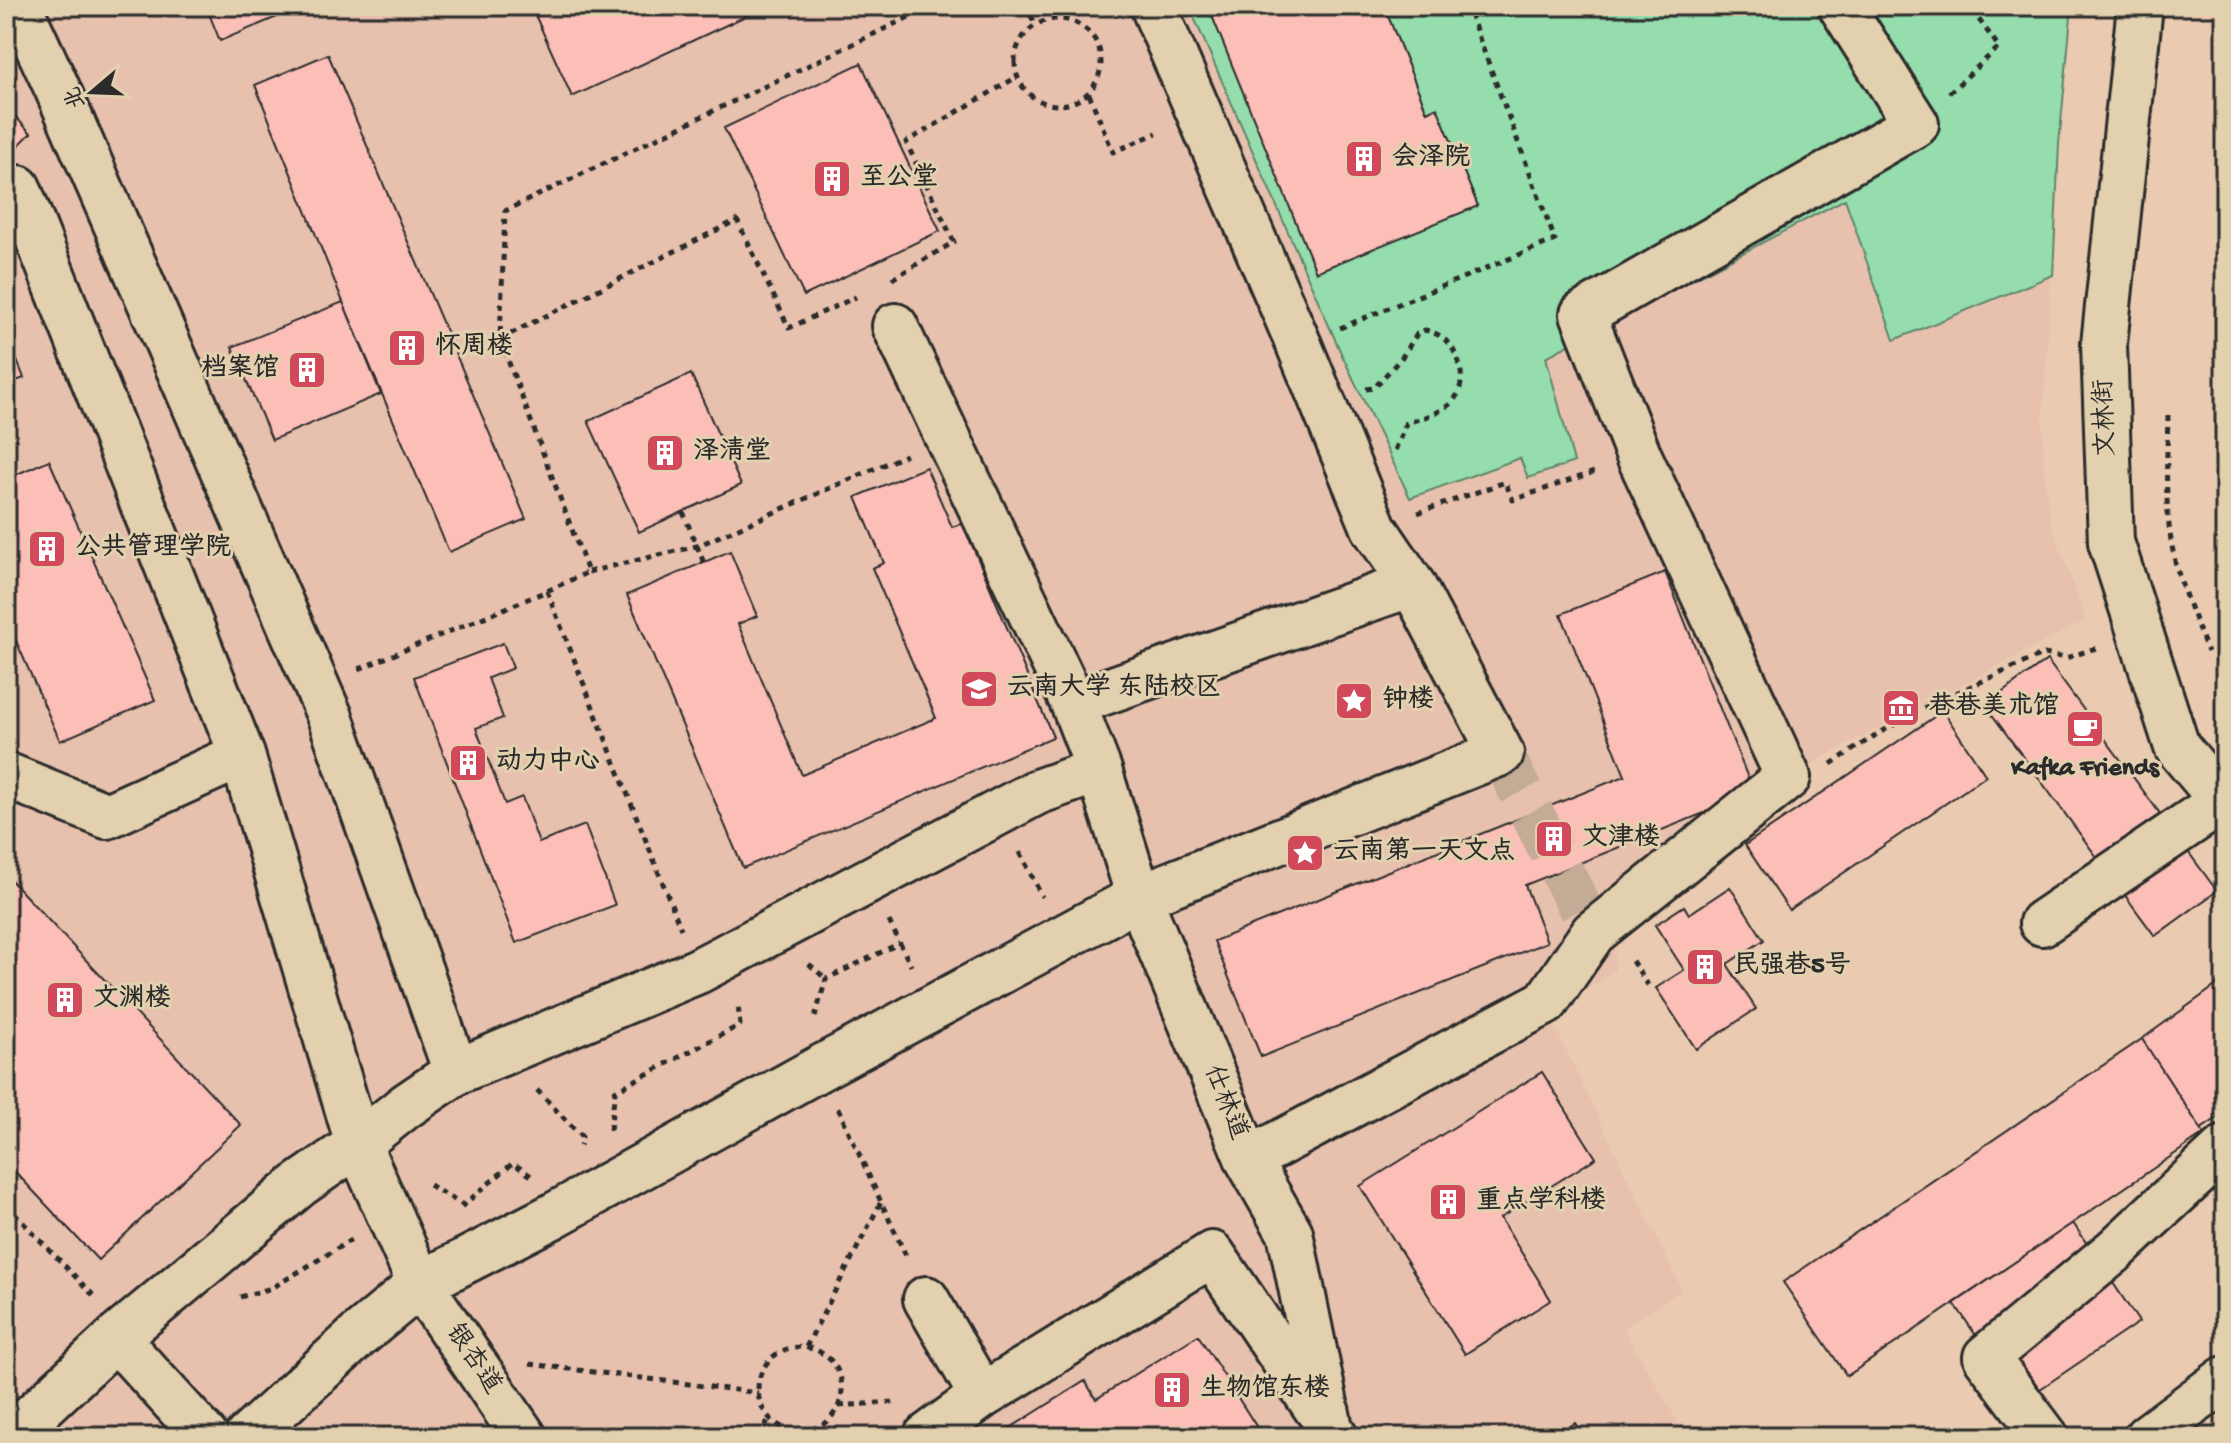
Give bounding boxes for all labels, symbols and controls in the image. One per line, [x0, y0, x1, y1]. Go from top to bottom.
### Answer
north arrow [52, 52, 132, 132]
text: 北 [61, 83, 93, 112]
building icon: 会泽院 [1343, 138, 1385, 180]
place label: 会泽院 [1392, 142, 1470, 175]
building icon: 至公堂 [811, 158, 853, 200]
place label: 至公堂 [860, 162, 938, 195]
building icon: 怀周楼 [386, 327, 428, 369]
place label: 怀周楼 [435, 331, 513, 364]
building icon: 档案馆 [286, 349, 328, 391]
place label: 档案馆 [201, 353, 279, 386]
street label: 文林街 [2088, 378, 2124, 458]
building icon: 泽清堂 [644, 432, 686, 474]
place label: 泽清堂 [693, 436, 771, 469]
building icon: 公共管理学院 [26, 528, 68, 570]
place label: 公共管理学院 [75, 532, 231, 565]
school or university icon: 云南大学 东陆校区 [958, 668, 1000, 710]
place label: 云南大学 东陆校区 [1007, 672, 1221, 705]
place icon: 钟楼 [1333, 680, 1375, 722]
place label: 钟楼 [1382, 684, 1434, 717]
museum icon: 巷巷美术馆 [1880, 687, 1922, 729]
place label: 巷巷美术馆 [1929, 691, 2059, 724]
cafe icon: Kafka Friends [2064, 708, 2106, 750]
building icon: 动力中心 [447, 742, 489, 784]
place label: 动力中心 [496, 746, 600, 779]
place label: Kafka Friends [2010, 754, 2160, 785]
building icon: 文津楼 [1533, 818, 1575, 860]
place label: 文津楼 [1582, 822, 1660, 855]
place icon: 云南第一天文点 [1284, 832, 1326, 874]
place label: 云南第一天文点 [1333, 836, 1515, 869]
building icon: 民强巷5号 [1684, 946, 1726, 988]
place label: 民强巷5号 [1733, 950, 1851, 983]
building icon: 文渊楼 [44, 979, 86, 1021]
place label: 文渊楼 [93, 983, 171, 1016]
street label: 仕林道 [1195, 1060, 1255, 1145]
building icon: 重点学科楼 [1427, 1181, 1469, 1223]
place label: 重点学科楼 [1476, 1185, 1606, 1218]
street label: 银杏道 [437, 1318, 508, 1401]
building icon: 生物馆东楼 [1151, 1369, 1193, 1411]
place label: 生物馆东楼 [1200, 1373, 1330, 1406]

